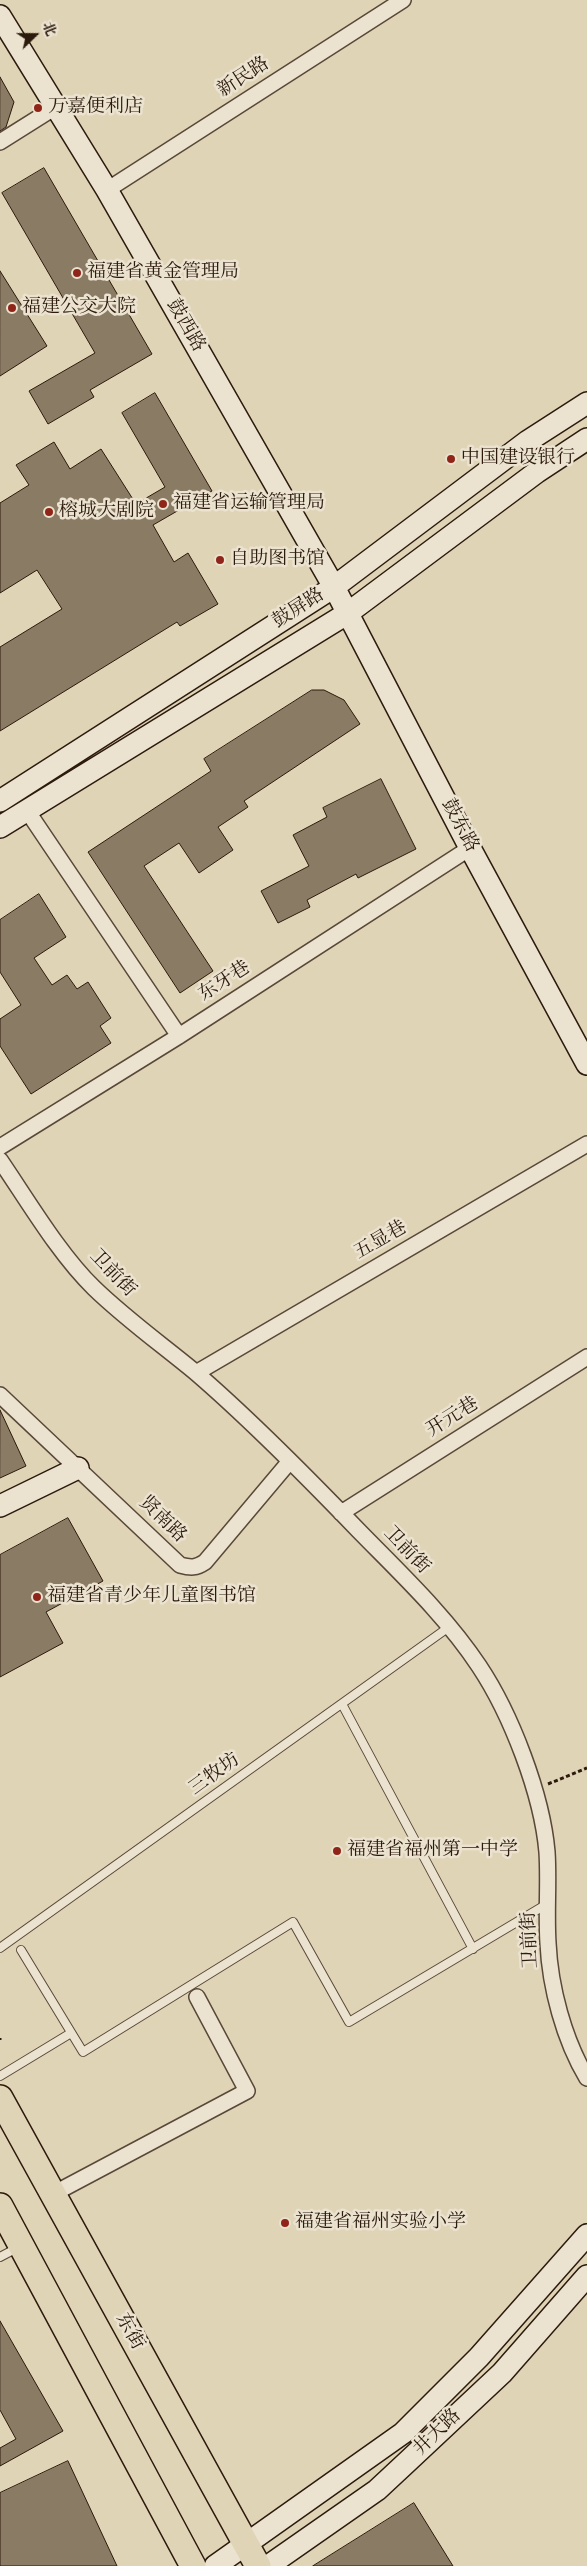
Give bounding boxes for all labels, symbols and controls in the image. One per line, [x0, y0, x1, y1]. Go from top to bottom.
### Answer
north arrow [10, 10, 60, 60]
text: 北 [38, 20, 60, 39]
street label: 新民路 [214, 53, 274, 103]
place label: 万嘉便利店 [48, 97, 143, 119]
marker: 万嘉便利店 [32, 102, 44, 114]
place label: 福建省黄金管理局 [87, 262, 239, 284]
marker: 福建省黄金管理局 [71, 267, 83, 279]
street label: 鼓西路 [161, 296, 209, 356]
place label: 福建公交大院 [22, 297, 136, 319]
marker: 福建公交大院 [6, 302, 18, 314]
place label: 中国建设银行 [461, 448, 575, 470]
marker: 中国建设银行 [445, 453, 457, 465]
place label: 福建省运输管理局 [173, 493, 325, 515]
marker: 福建省运输管理局 [157, 498, 169, 510]
place label: 榕城大剧院 [59, 501, 154, 523]
marker: 榕城大剧院 [43, 506, 55, 518]
place label: 自助图书馆 [230, 549, 325, 571]
marker: 自助图书馆 [214, 554, 226, 566]
street label: 鼓屏路 [269, 584, 329, 634]
street label: 鼓东路 [436, 795, 482, 857]
street label: 东牙巷 [195, 957, 255, 1007]
street label: 五显巷 [351, 1217, 411, 1265]
street label: 卫前街 [84, 1246, 140, 1302]
street label: 开元巷 [423, 1393, 483, 1443]
street label: 贤南路 [134, 1492, 190, 1548]
street label: 卫前街 [378, 1523, 434, 1579]
place label: 福建省青少年儿童图书馆 [47, 1586, 256, 1608]
marker: 福建省青少年儿童图书馆 [31, 1591, 43, 1603]
street label: 三牧坊 [185, 1749, 245, 1801]
place label: 福建省福州第一中学 [347, 1840, 518, 1862]
marker: 福建省福州第一中学 [331, 1845, 343, 1857]
street label: 卫前街 [518, 1911, 544, 1969]
place label: 福建省福州实验小学 [295, 2212, 466, 2234]
marker: 福建省福州实验小学 [279, 2217, 291, 2229]
street label: 东街 [110, 2310, 148, 2354]
street label: 井大路 [410, 2405, 466, 2461]

